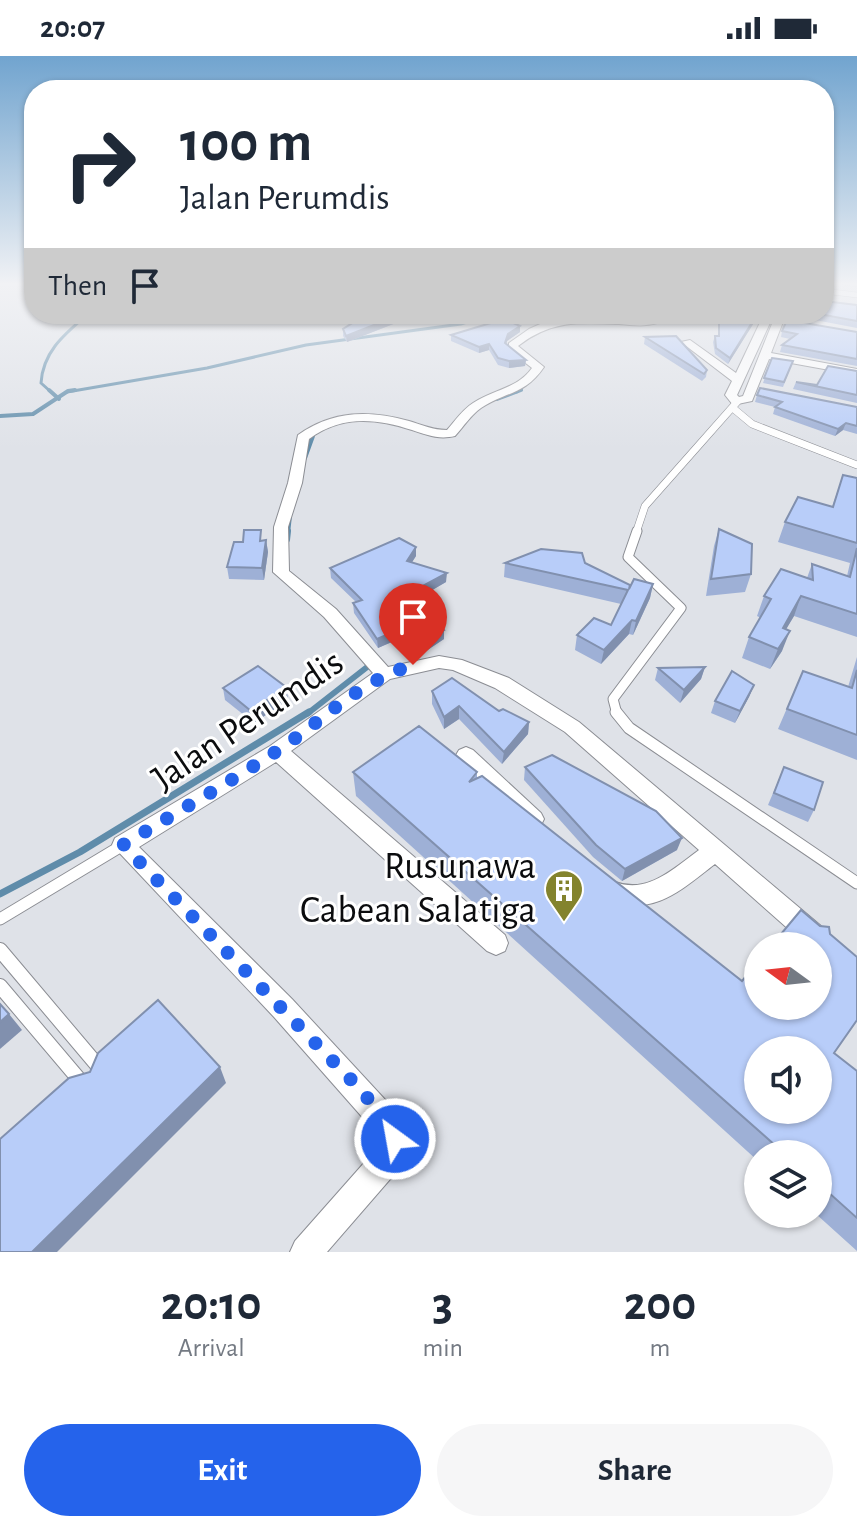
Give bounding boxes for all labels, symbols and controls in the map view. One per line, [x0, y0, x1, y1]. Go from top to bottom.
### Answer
text: 20:07 [40, 13, 105, 43]
icon: right [48, 112, 152, 216]
text: 100 m [180, 115, 312, 171]
text: Jalan Perumdis [180, 180, 390, 216]
icon: arrive [123, 264, 167, 308]
text: Then [48, 271, 107, 301]
pin [379, 583, 447, 665]
icon: arrive [391, 595, 435, 639]
street label: Jalan Perumdis [146, 643, 350, 799]
place label: Rusunawa Cabean Salatiga [300, 848, 536, 930]
building icon: Rusunawa Cabean Salatiga [543, 868, 585, 923]
north arrow [744, 932, 832, 1020]
map controls [744, 932, 832, 1228]
button: sound [744, 1036, 832, 1124]
position arrow [353, 1097, 437, 1181]
button: layers [744, 1140, 832, 1228]
text: 20:10 [161, 1281, 262, 1329]
text: 3 [432, 1281, 453, 1329]
text: 200 [624, 1281, 696, 1329]
text: Arrival [178, 1335, 245, 1361]
text: min [422, 1335, 463, 1361]
text: m [650, 1335, 670, 1361]
button: Exit [24, 1424, 421, 1516]
button: Share [437, 1424, 833, 1516]

